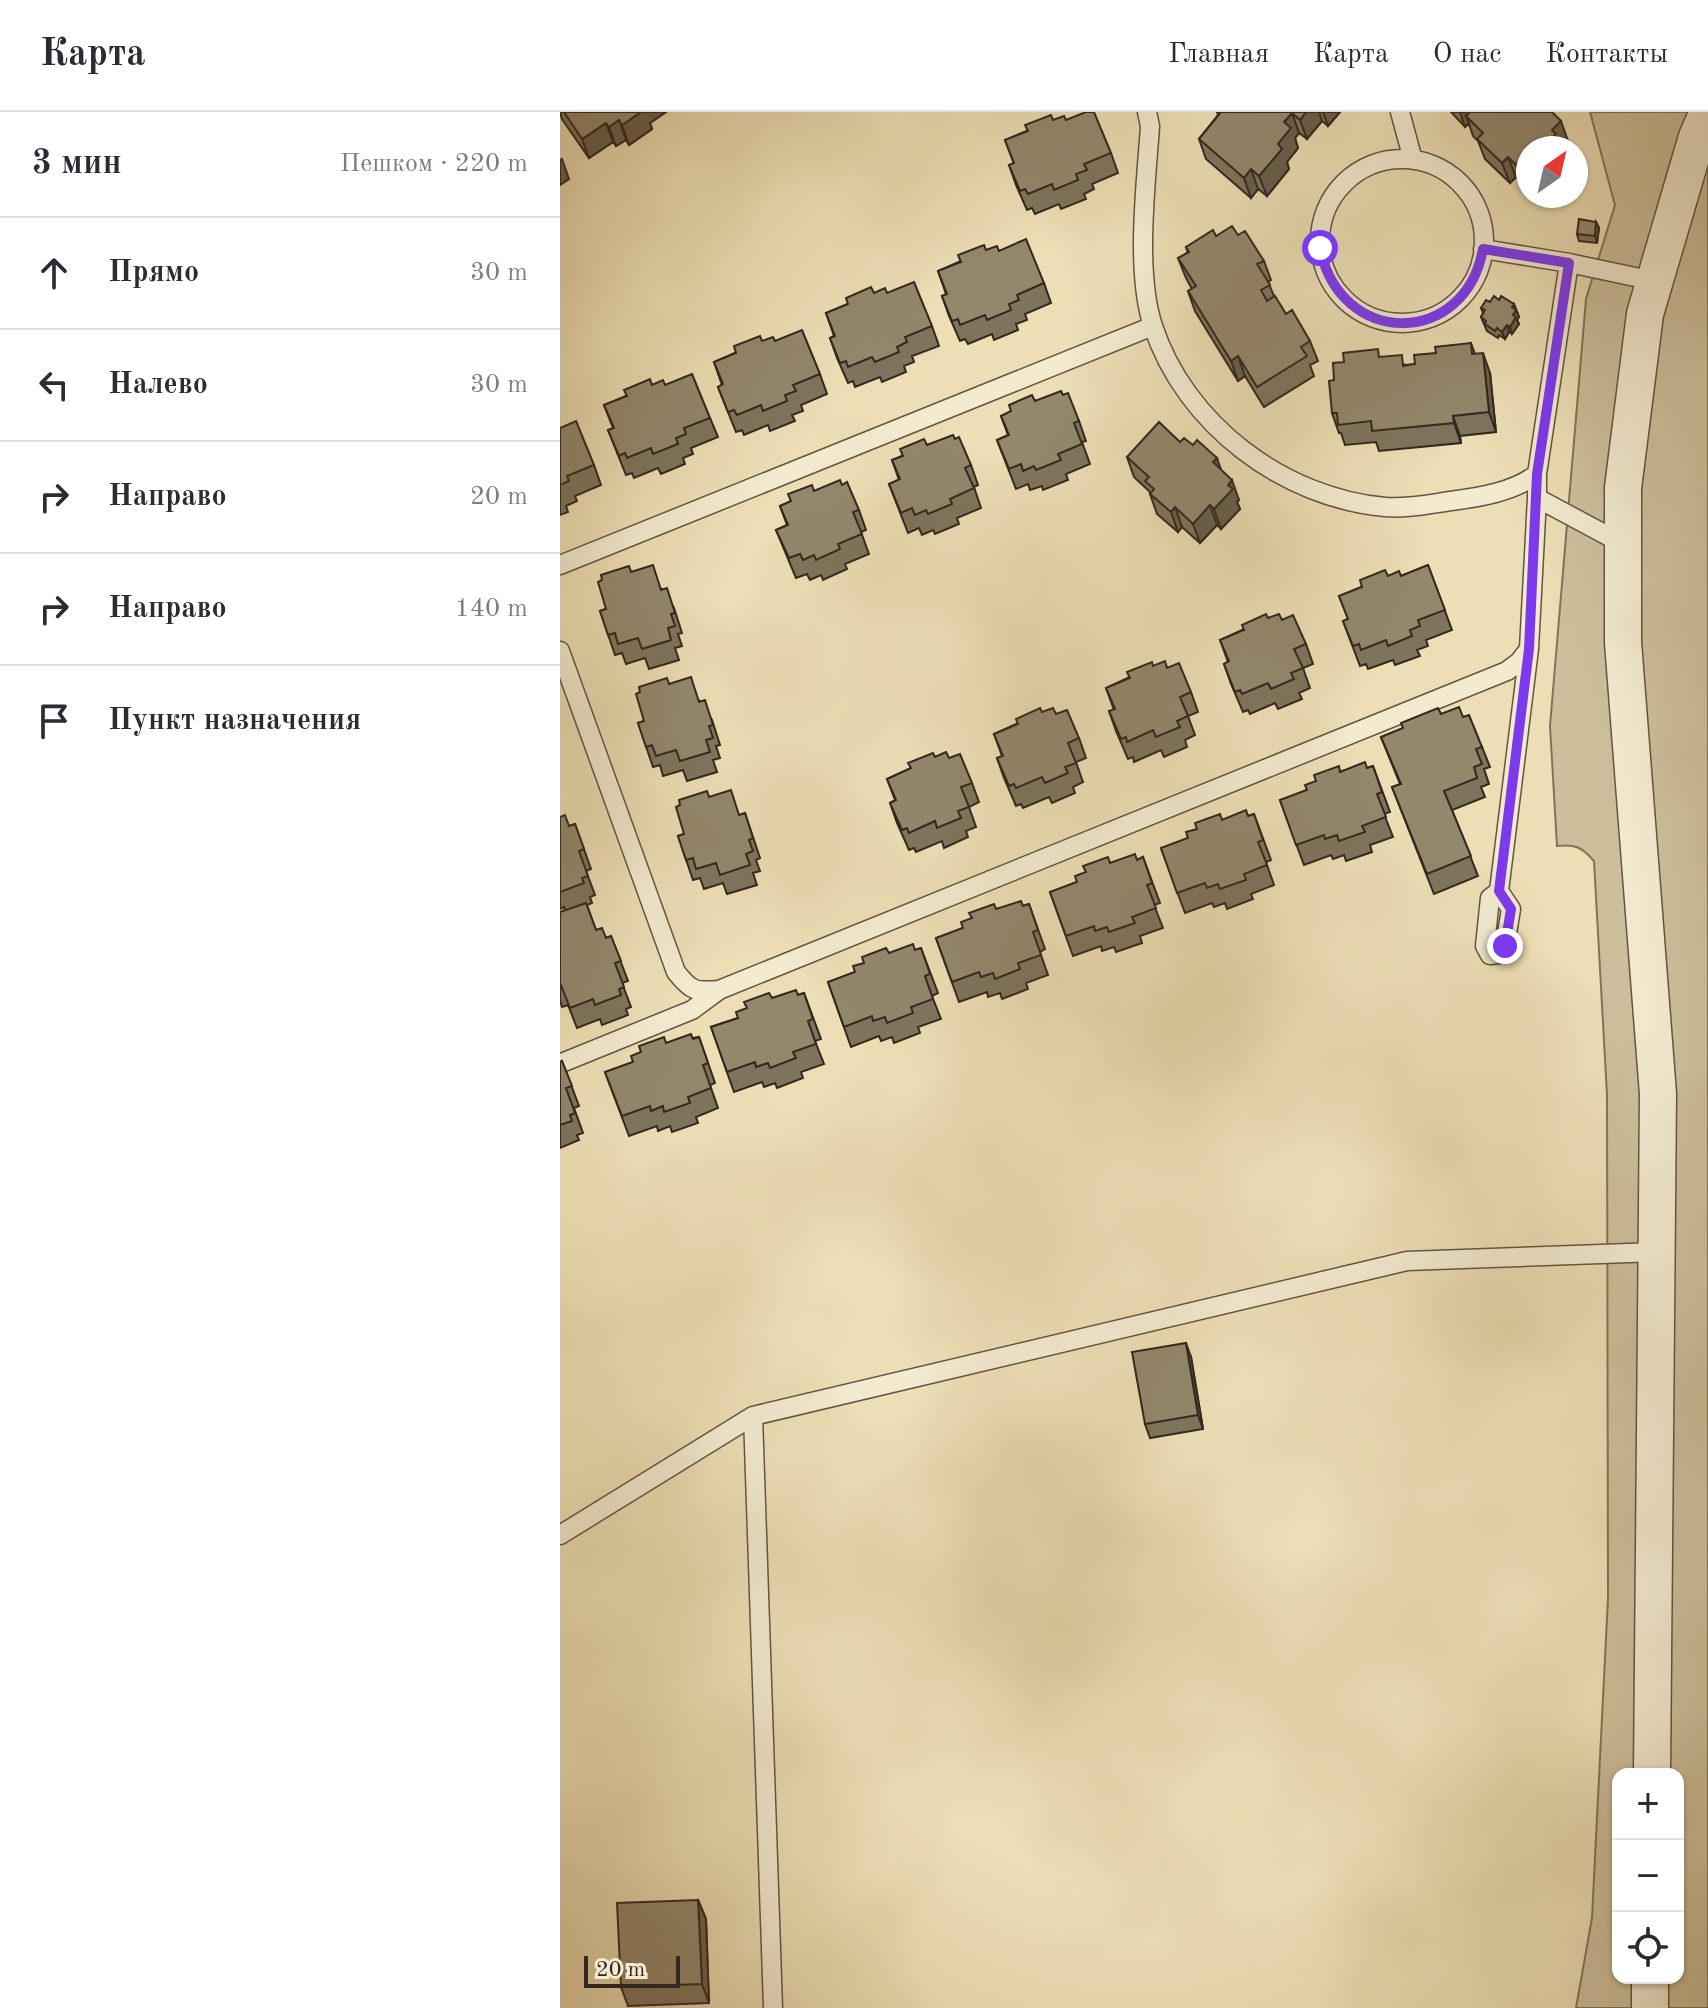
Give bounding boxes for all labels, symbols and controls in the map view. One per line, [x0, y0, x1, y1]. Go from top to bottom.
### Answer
text: Карта [40, 36, 146, 74]
text: Главная [1168, 41, 1269, 69]
text: Карта [1313, 41, 1389, 69]
text: О нас [1433, 41, 1502, 69]
text: Контакты [1546, 41, 1668, 69]
north arrow [1516, 136, 1588, 208]
text: 3 мин [32, 147, 122, 181]
text: Пешком · 220 m [340, 151, 528, 177]
route start [1302, 230, 1338, 266]
icon: ahead [32, 251, 76, 295]
text: Прямо [108, 258, 199, 288]
text: 30 m [470, 260, 528, 286]
icon: left [32, 363, 76, 407]
text: Налево [108, 370, 208, 400]
text: 30 m [470, 372, 528, 398]
icon: right [32, 475, 76, 519]
text: Направо [108, 482, 227, 512]
text: 20 m [470, 484, 528, 510]
icon: right [32, 587, 76, 631]
text: Направо [108, 594, 227, 624]
text: 140 m [455, 596, 528, 622]
icon: arrive [32, 699, 76, 743]
text: Пункт назначения [108, 706, 361, 736]
route end [1487, 928, 1523, 964]
map controls [1612, 1768, 1684, 1984]
button: + [1612, 1768, 1684, 1840]
button: − [1612, 1840, 1684, 1912]
button: locate [1612, 1912, 1684, 1984]
scale bar [584, 1952, 680, 1988]
text: 20 m [596, 1959, 645, 1981]

